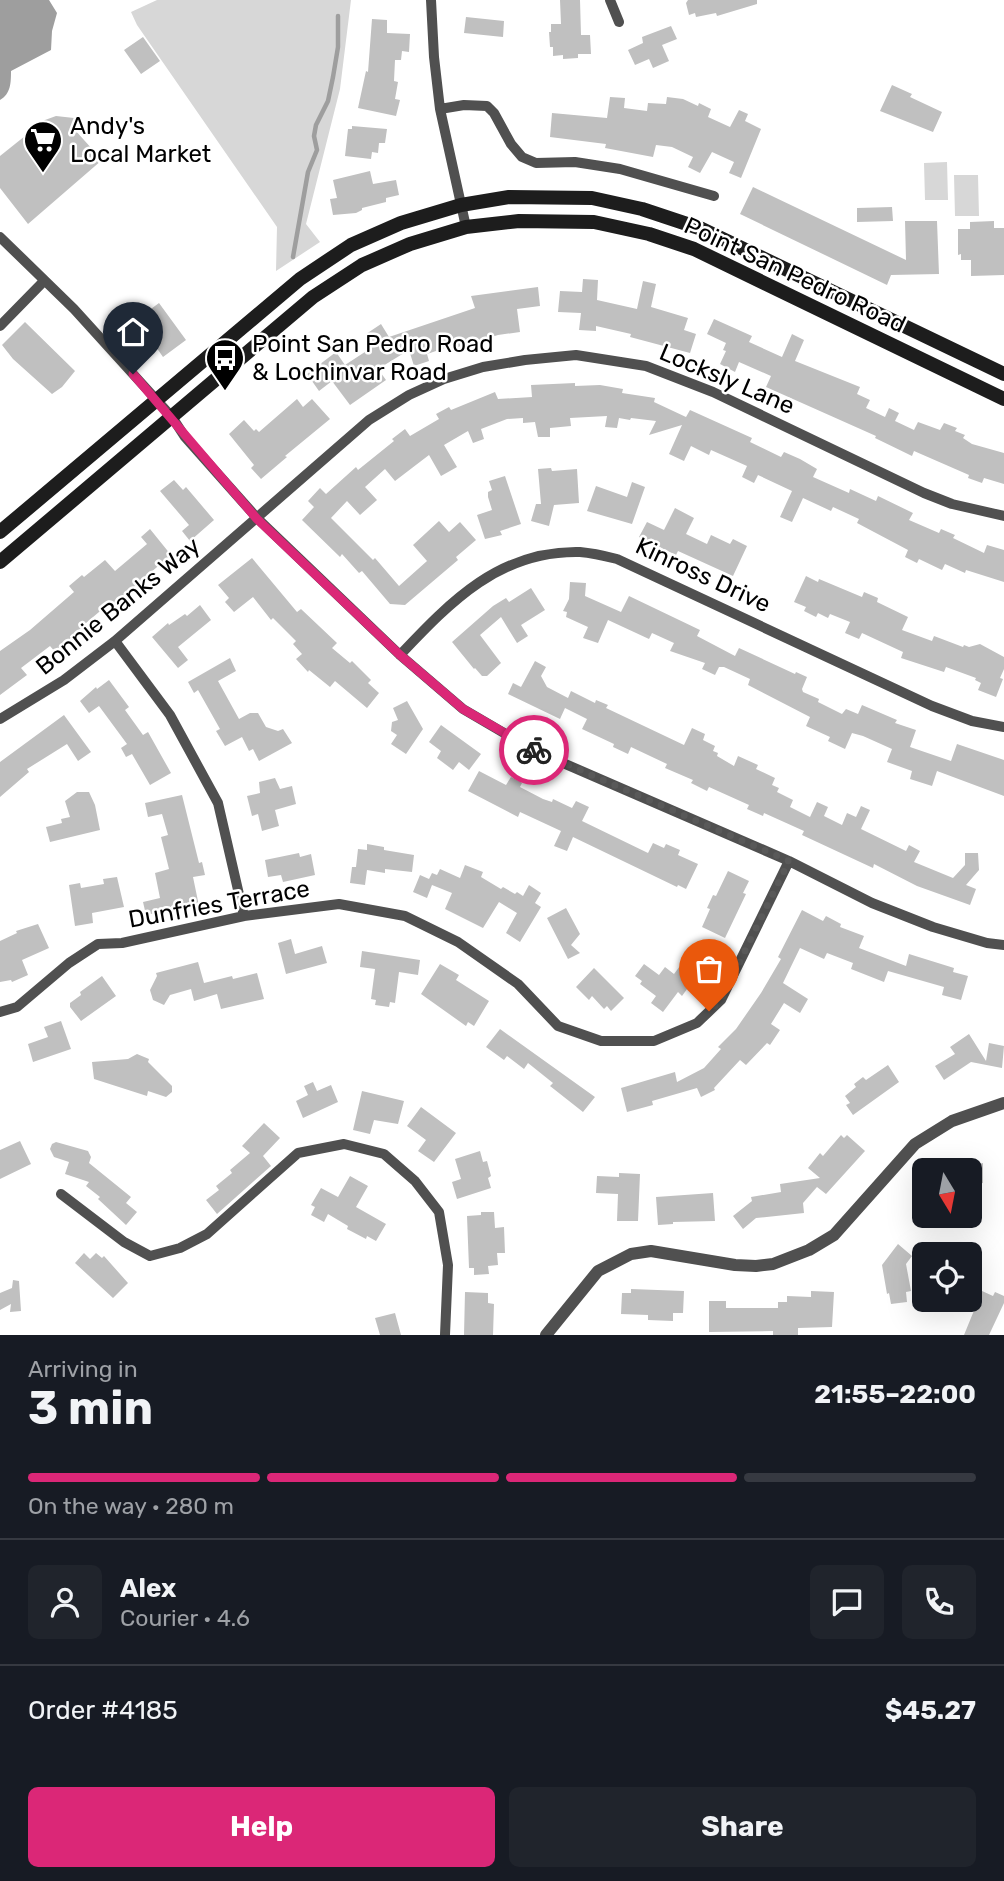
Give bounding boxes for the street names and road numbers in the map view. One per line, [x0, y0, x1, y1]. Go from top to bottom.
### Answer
street label: Point San Pedro Road [680, 211, 910, 339]
street label: Locksly Lane [655, 338, 799, 420]
street label: Bonnie Banks Way [30, 531, 206, 681]
street label: Kinross Drive [631, 532, 775, 618]
street label: Dunfries Terrace [126, 874, 312, 934]

